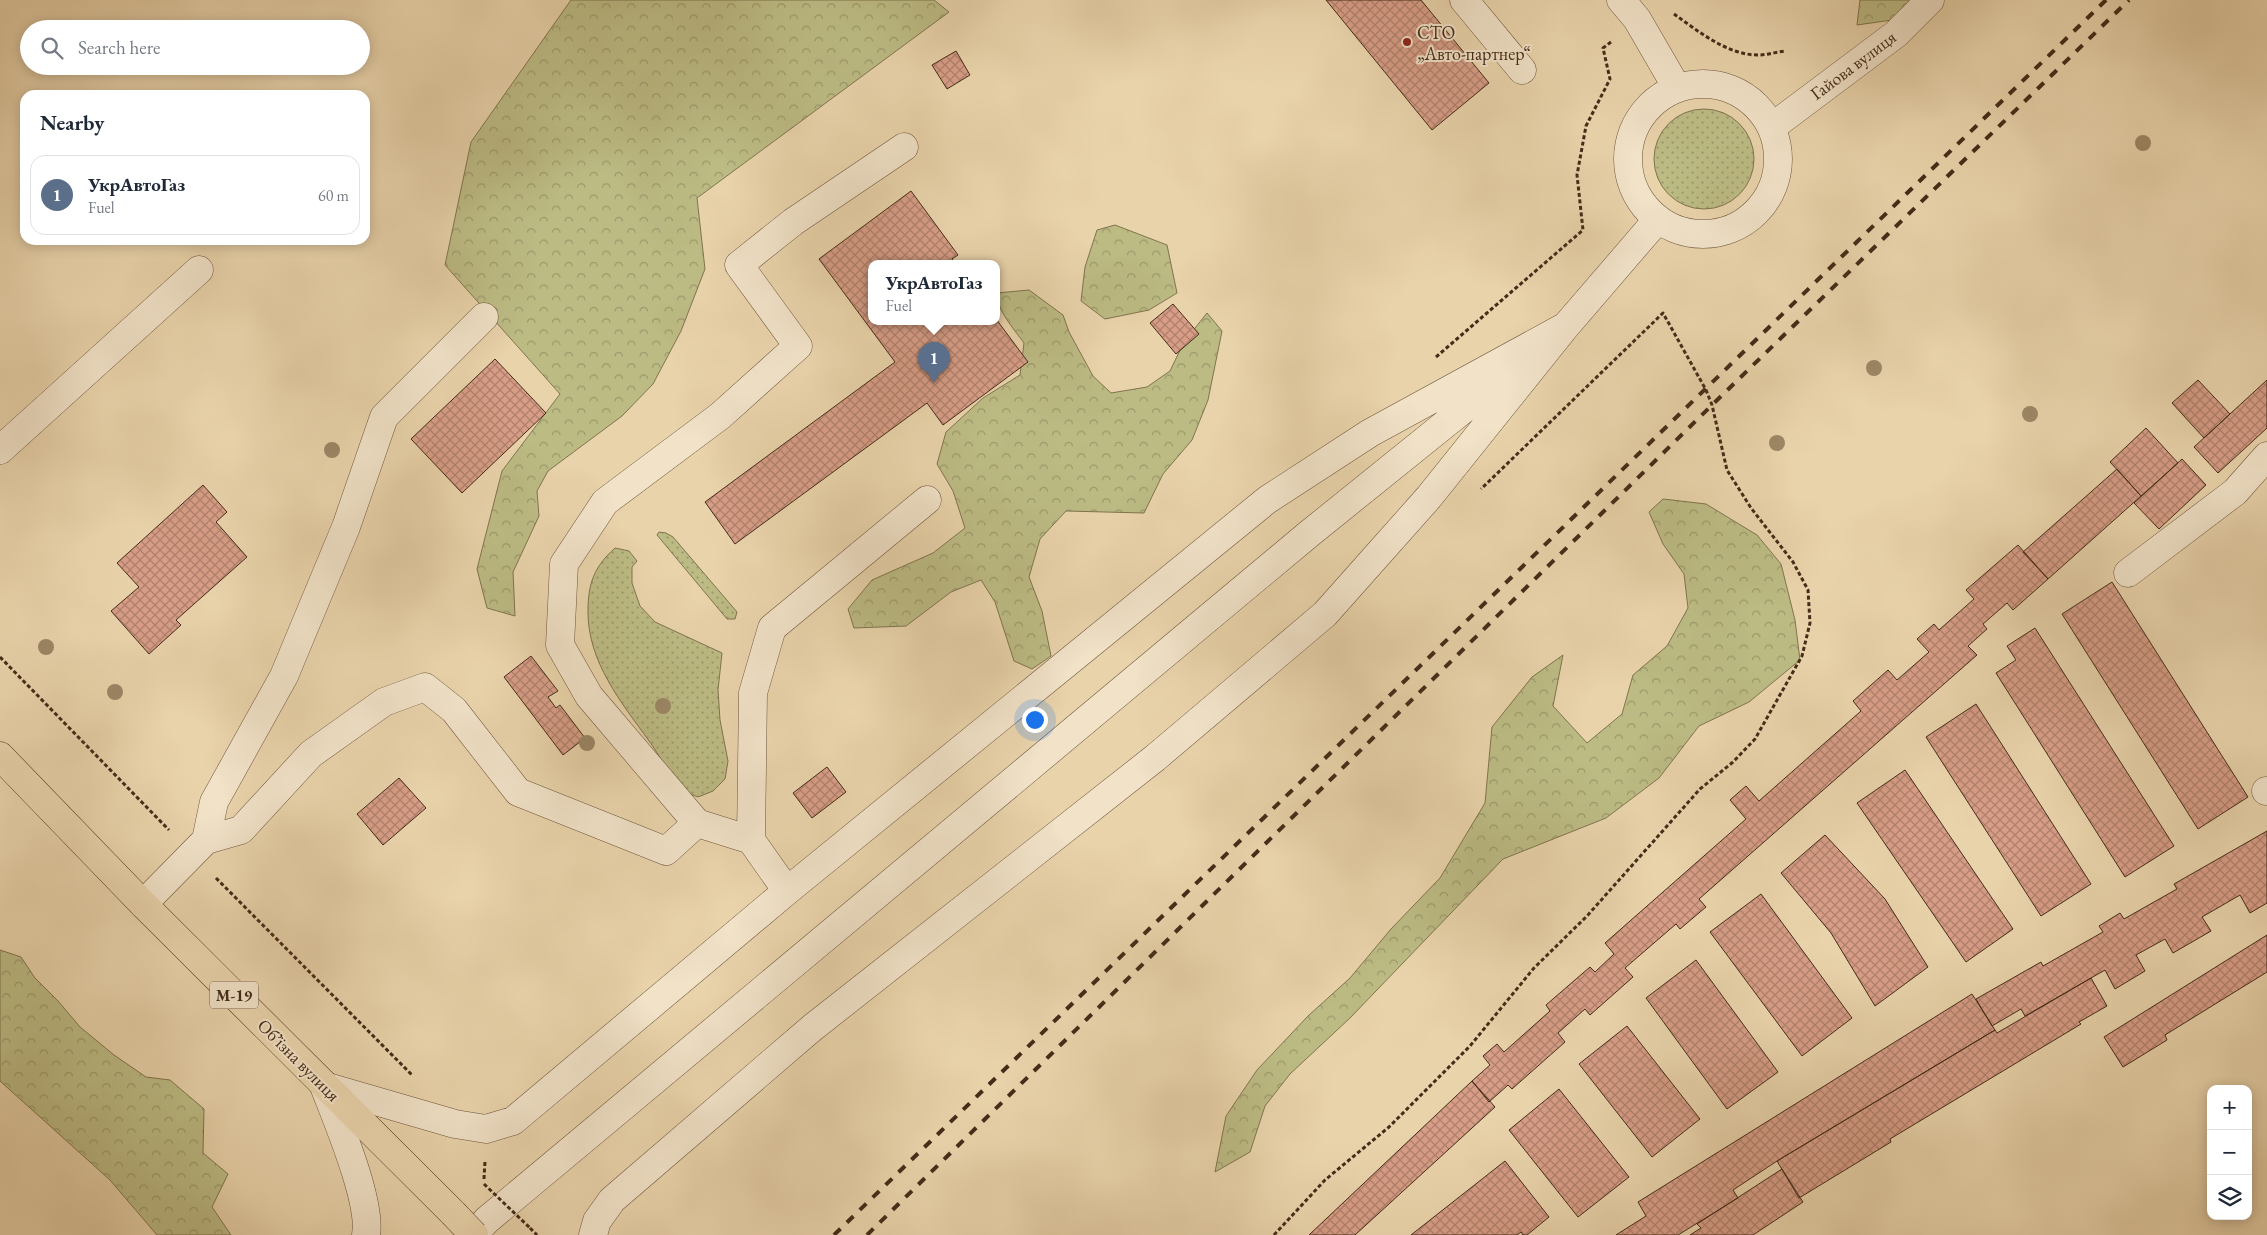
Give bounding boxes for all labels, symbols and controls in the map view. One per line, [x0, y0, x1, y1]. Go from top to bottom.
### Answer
search box [20, 20, 370, 75]
place label: СТО „Авто-партнер“ [1417, 21, 1531, 65]
street label: Гайова вулиця [1806, 25, 1900, 105]
icon: search [38, 34, 66, 62]
text: Search here [78, 35, 160, 60]
marker: СТО „Авто-партнер“ [1401, 36, 1413, 48]
text: Nearby [40, 109, 104, 136]
text: УкрАвтоГаз [88, 172, 185, 197]
text: 1 [53, 185, 61, 206]
text: 60 m [318, 185, 349, 206]
text: Fuel [88, 197, 115, 218]
popup [868, 260, 1000, 325]
text: УкрАвтоГаз [885, 270, 983, 295]
text: Fuel [885, 295, 912, 316]
pin: 1 [918, 342, 950, 383]
your location [1022, 707, 1048, 733]
road number: М-19 [210, 982, 258, 1008]
street label: Обʼїзна вулиця [253, 1014, 345, 1106]
map controls [2207, 1085, 2252, 1220]
button: + [2207, 1085, 2252, 1130]
button: − [2207, 1130, 2252, 1175]
button: layers [2207, 1175, 2252, 1220]

